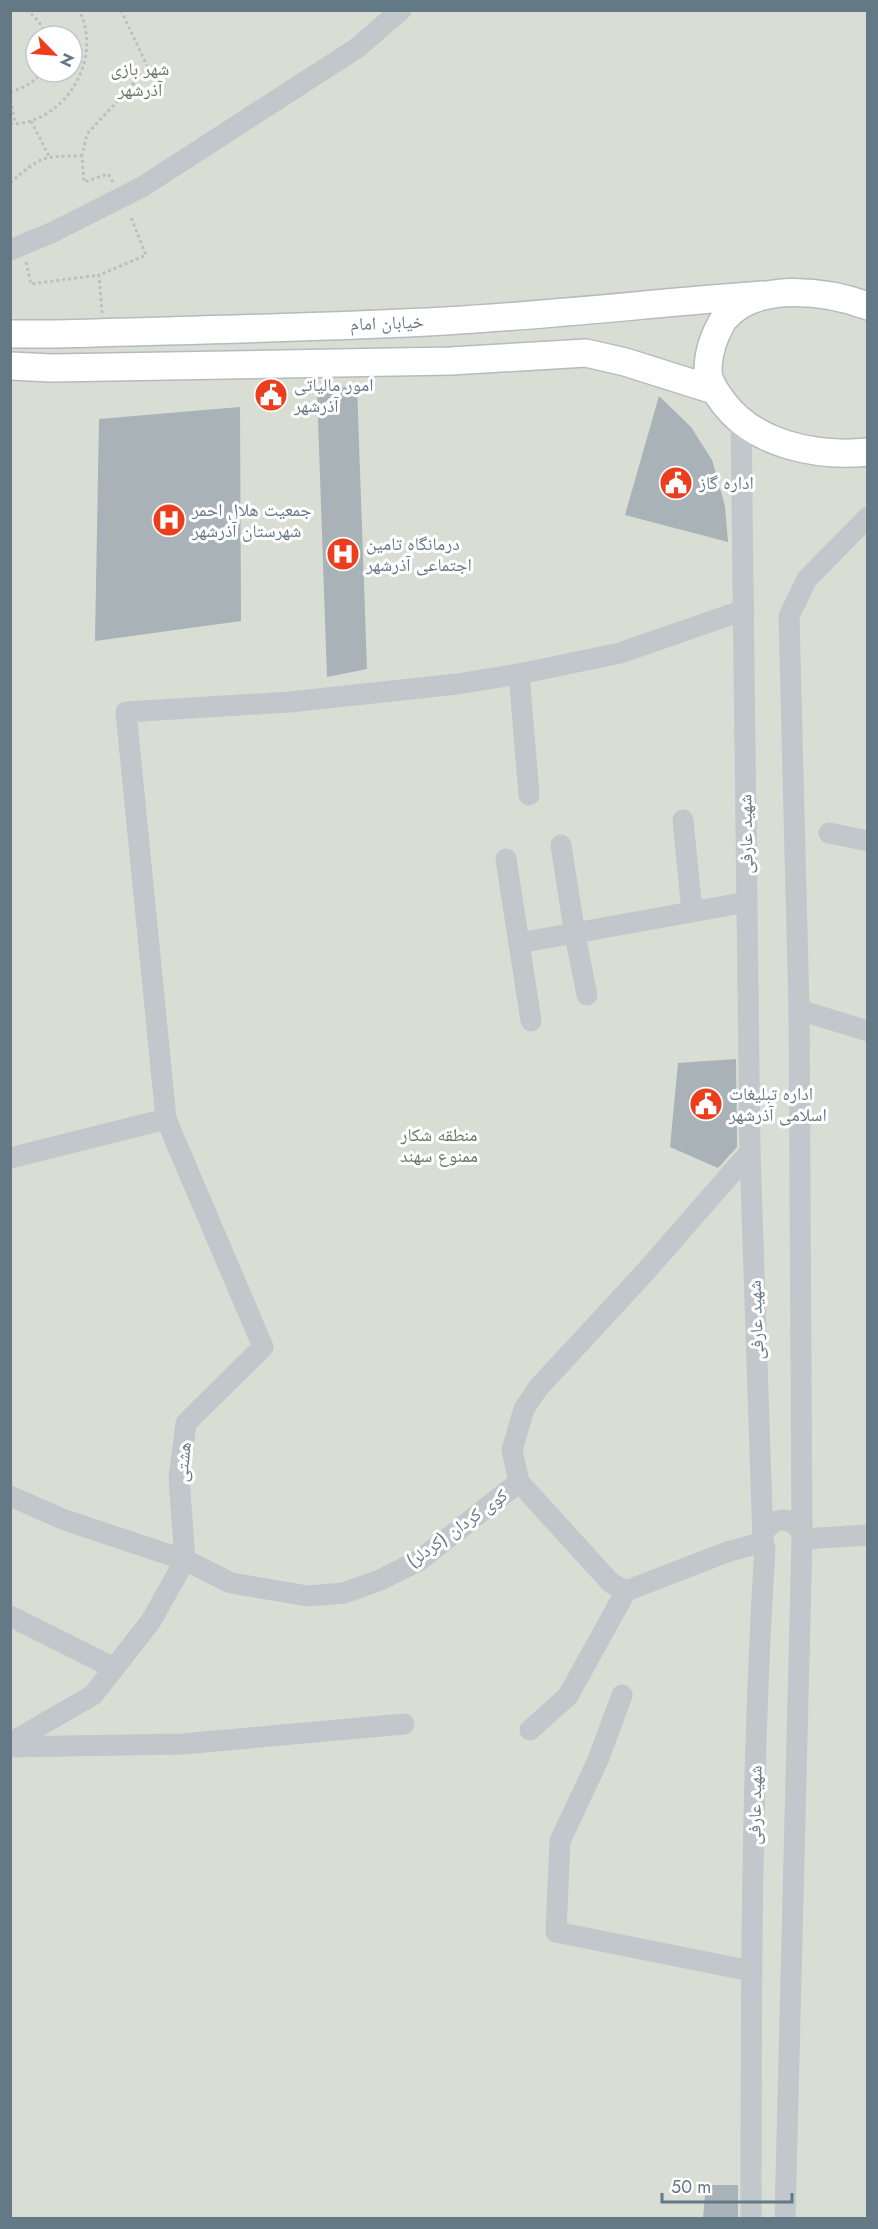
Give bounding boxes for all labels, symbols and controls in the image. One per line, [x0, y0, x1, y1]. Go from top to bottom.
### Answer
north arrow [24, 24, 84, 84]
text: N [54, 50, 80, 71]
park label: شهر بازی آذرشهر [111, 56, 169, 103]
street label: خیابان امام [350, 309, 424, 337]
place label: امور مالیاتی آذرشهر [293, 372, 373, 419]
public building icon: امور مالیاتی آذرشهر [253, 377, 289, 413]
public building icon: اداره گاز [658, 465, 694, 501]
place label: اداره گاز [698, 470, 754, 496]
place label: جمعیت هلال احمر شهرستان آذرشهر [191, 497, 312, 544]
hospital icon: جمعیت هلال احمر شهرستان آذرشهر [151, 502, 187, 538]
place label: درمانگاه تامین اجتماعی آذرشهر [365, 531, 472, 578]
hospital icon: درمانگاه تامین اجتماعی آذرشهر [325, 536, 361, 572]
street label: شهید عارفی [732, 794, 760, 874]
place label: اداره تبلیغات اسلامی آذرشهر [728, 1081, 827, 1128]
public building icon: اداره تبلیغات اسلامی آذرشهر [688, 1086, 724, 1122]
park label: منطقه شکار ممنوع سهند [400, 1122, 478, 1169]
street label: شهید عارفی [742, 1280, 770, 1360]
street label: هشتی [168, 1441, 198, 1483]
street label: کوی کردان (کردلر) [401, 1482, 513, 1574]
street label: شهید عارفی [741, 1765, 769, 1845]
scale bar [662, 2166, 792, 2204]
text: 50 m [671, 2174, 711, 2200]

